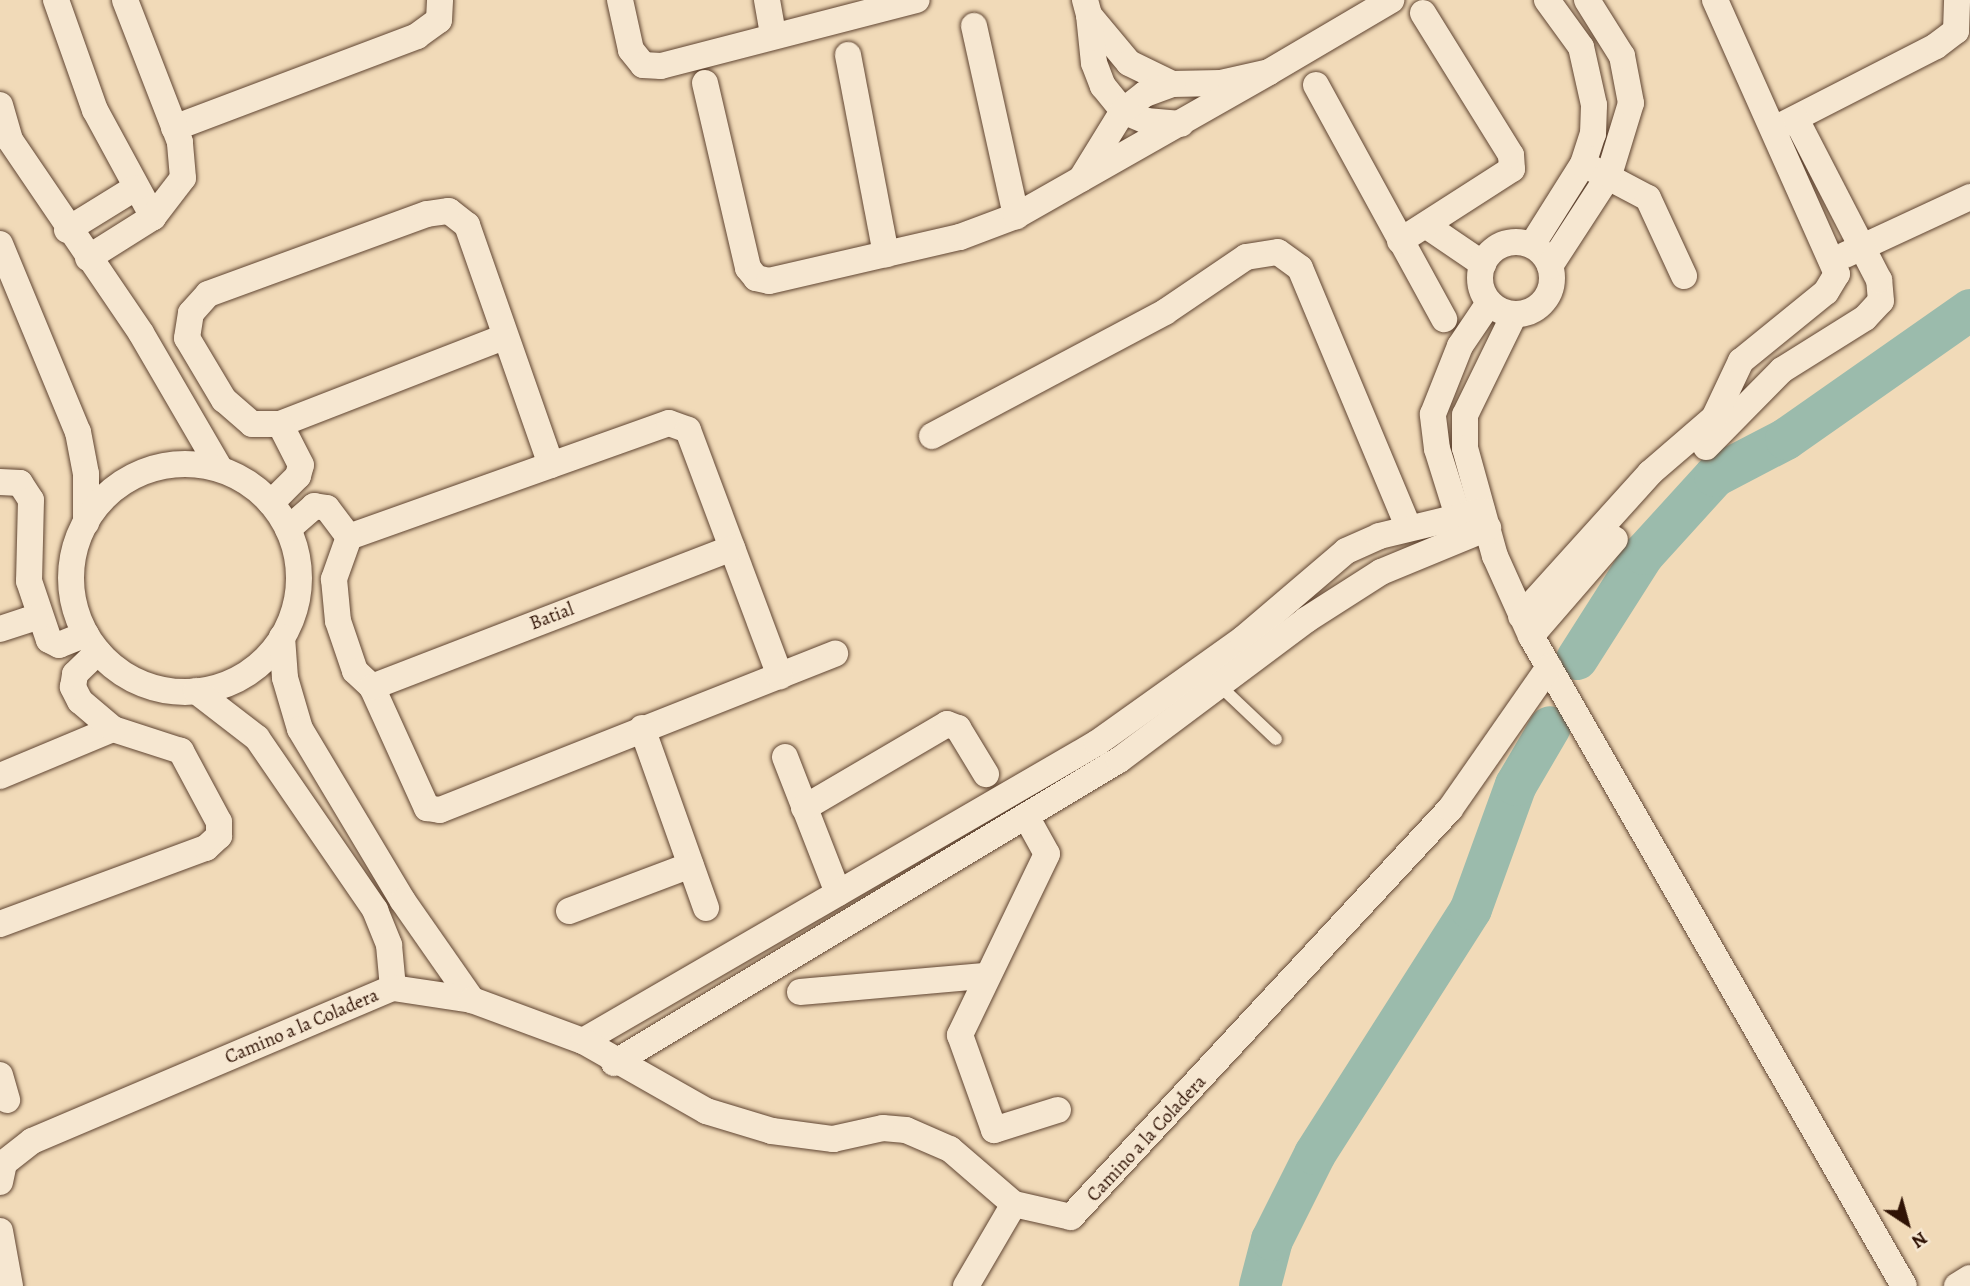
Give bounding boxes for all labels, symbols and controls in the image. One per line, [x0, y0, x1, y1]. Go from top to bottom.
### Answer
street label: Batial [527, 598, 577, 636]
street label: Camino a la Coladera [222, 984, 382, 1070]
street label: Camino a la Coladera [1083, 1071, 1211, 1207]
north arrow [1872, 1188, 1942, 1258]
text: N [1906, 1225, 1933, 1255]

